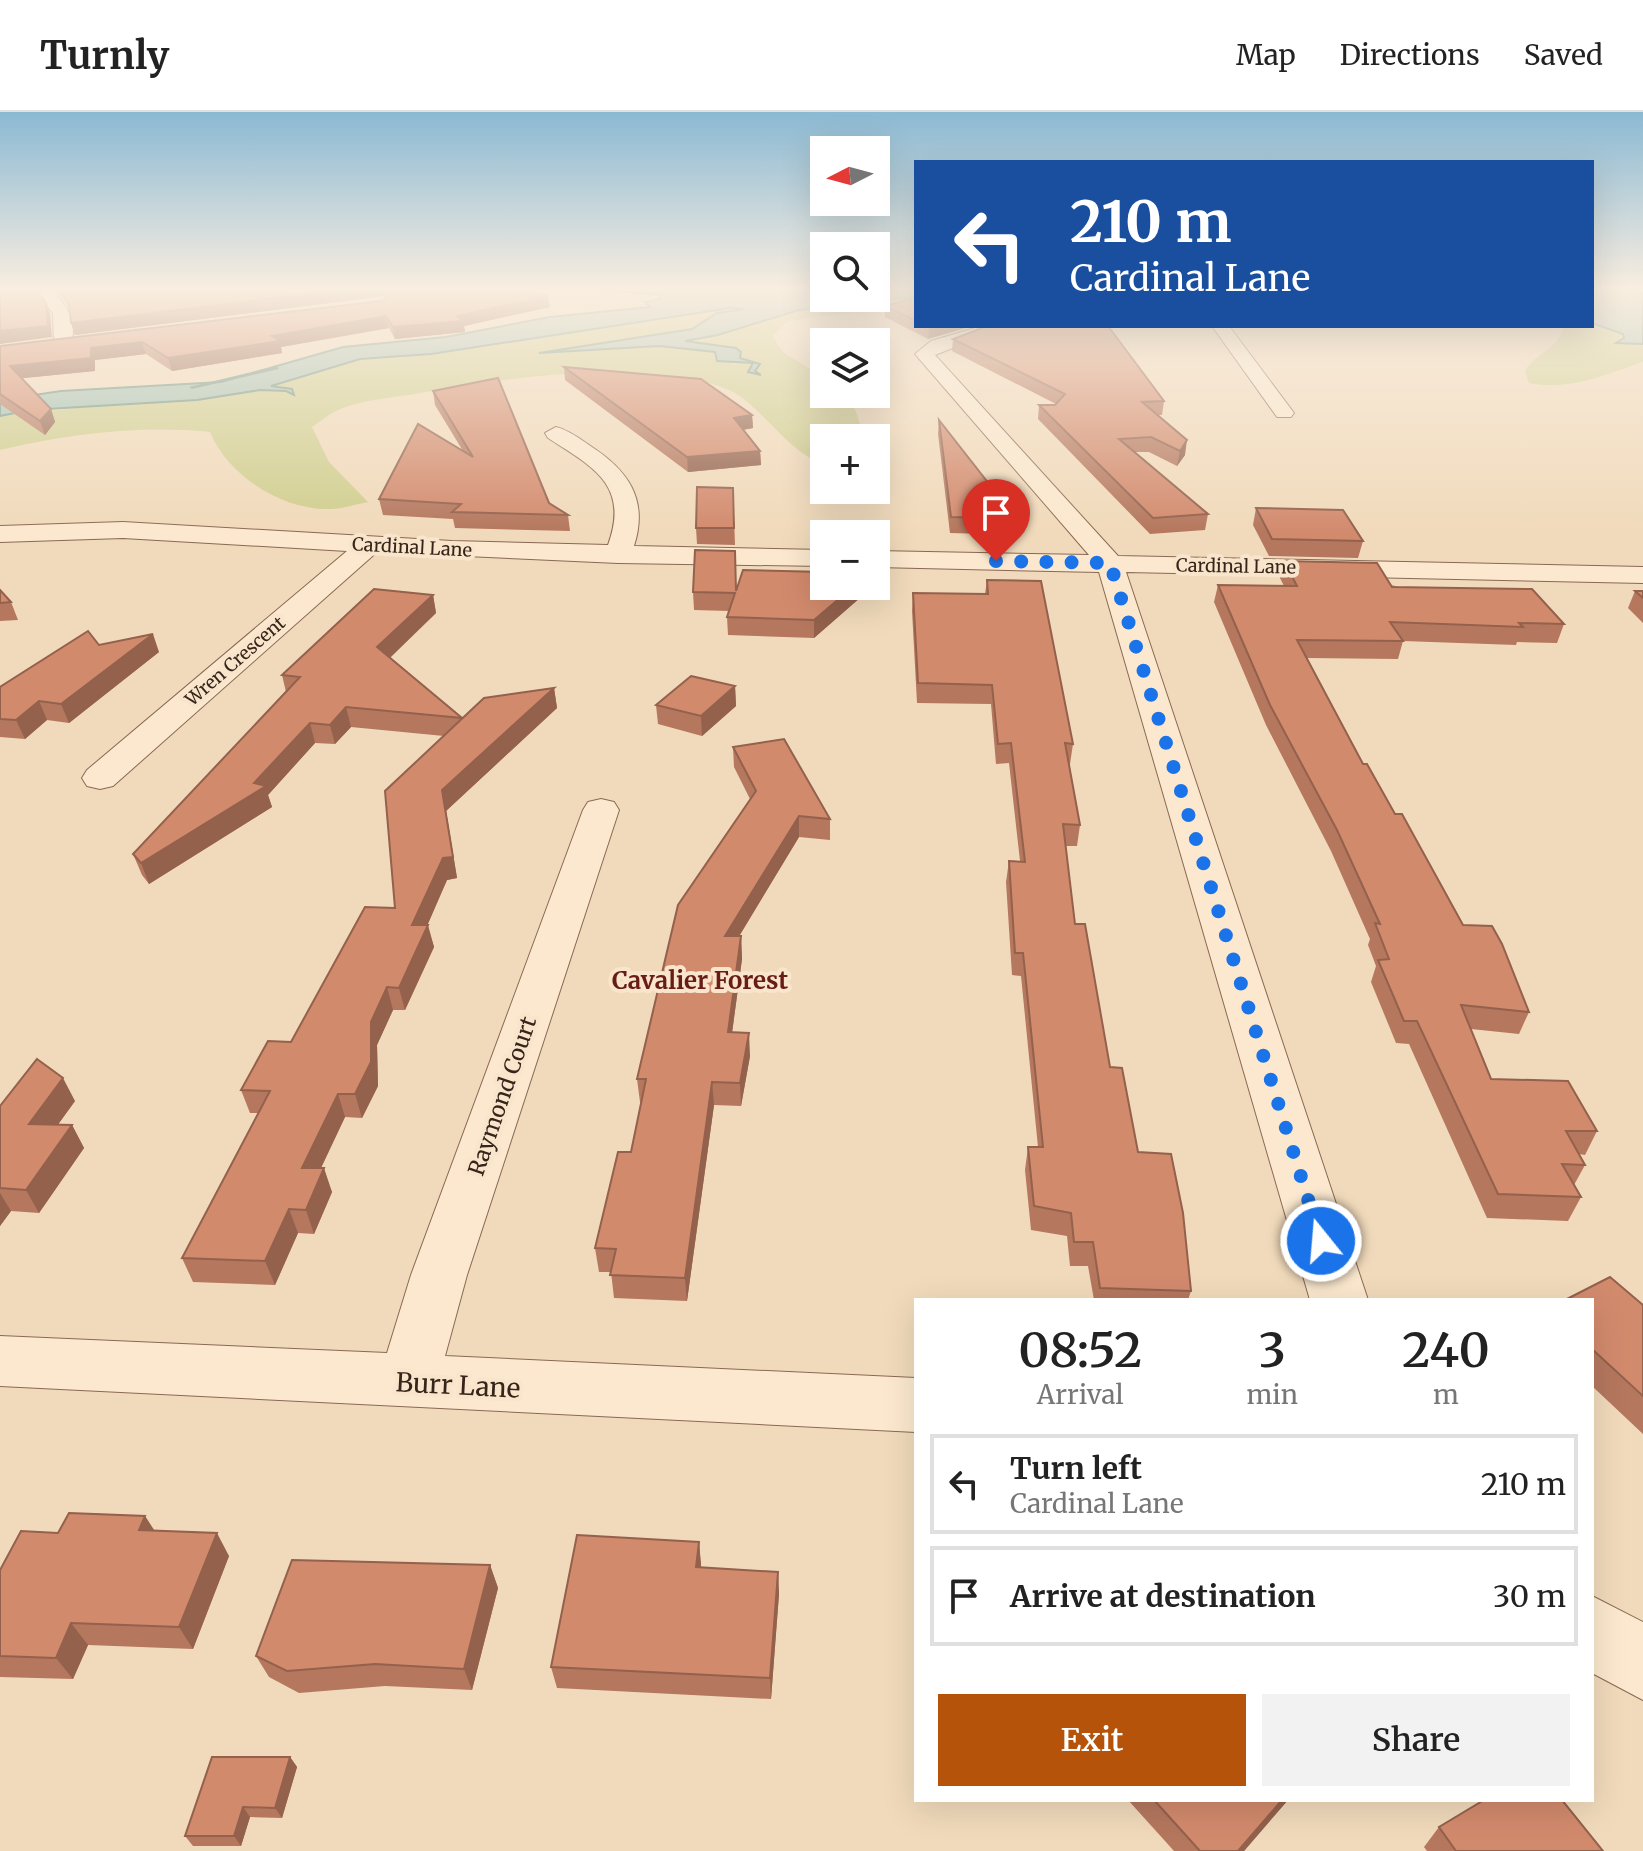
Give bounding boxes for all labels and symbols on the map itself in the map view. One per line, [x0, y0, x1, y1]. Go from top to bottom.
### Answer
north arrow [810, 136, 890, 216]
pin [962, 479, 1030, 561]
street label: Cardinal Lane [351, 532, 473, 562]
street label: Cardinal Lane [1176, 553, 1296, 579]
street label: Wren Crescent [179, 611, 290, 711]
district label: Cavalier Forest [612, 965, 788, 996]
street label: Raymond Court [462, 1012, 542, 1179]
position arrow [1279, 1199, 1363, 1283]
street label: Burr Lane [395, 1365, 521, 1405]

